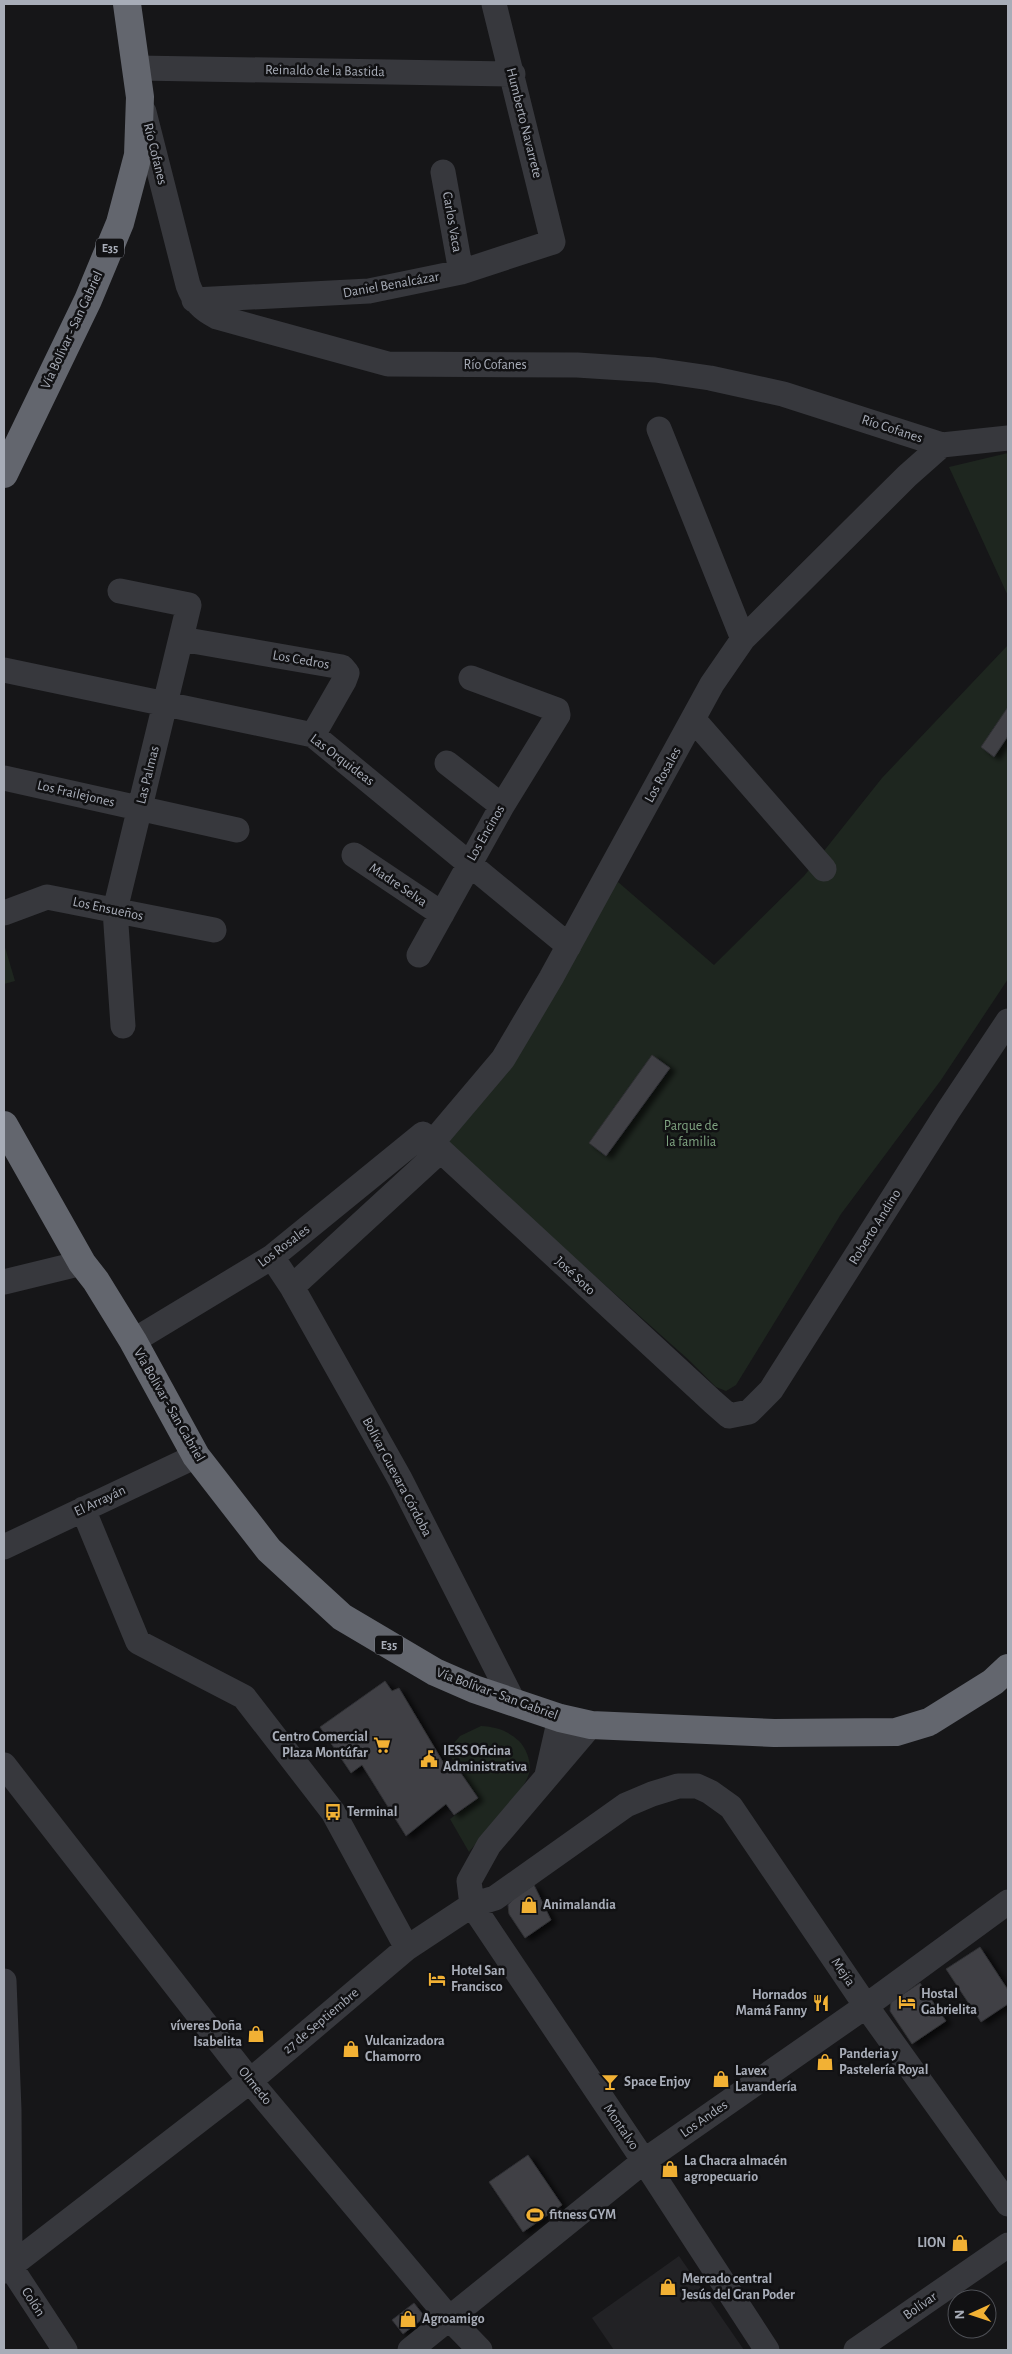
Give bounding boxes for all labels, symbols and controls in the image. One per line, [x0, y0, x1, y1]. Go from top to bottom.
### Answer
street label: Reinaldo de la Bastida [265, 63, 385, 79]
street label: Humberto Navarrete [504, 66, 544, 180]
street label: Río Cofanes [141, 122, 169, 186]
street label: Carlos Vaca [440, 191, 464, 254]
road number: E35 [96, 238, 124, 258]
street label: Vía Bolívar - San Gabriel [39, 269, 105, 391]
street label: Daniel Benalcázar [342, 270, 441, 300]
street label: Río Cofanes [463, 358, 527, 372]
street label: Río Cofanes [860, 413, 924, 445]
street label: Los Cedros [272, 648, 330, 672]
street label: Las Orquideas [307, 731, 377, 789]
street label: Las Palmas [134, 744, 162, 806]
street label: Los Rosales [642, 745, 684, 805]
street label: Los Frailejones [36, 778, 116, 810]
street label: Los Encinos [464, 803, 508, 863]
street label: Madre Selva [367, 861, 430, 910]
street label: Los Ensueños [71, 895, 145, 923]
park label: Parque de la familia [664, 1119, 718, 1149]
street label: Roberto Andino [846, 1187, 904, 1267]
street label: Los Rosales [255, 1222, 313, 1270]
street label: José Soto [552, 1254, 598, 1298]
street label: Vía Bolívar - San Gabriel [131, 1346, 207, 1464]
street label: Bolívar Guevara Córdoba [360, 1415, 435, 1539]
street label: El Arrayán [72, 1483, 128, 1519]
road number: E35 [375, 1636, 403, 1654]
street label: Vía Bolívar - San Gabriel [434, 1665, 560, 1723]
place label: Centro Comercial Plaza Montúfar [272, 1730, 368, 1760]
supermarket icon: Centro Comercial Plaza Montúfar [372, 1735, 392, 1755]
place label: IESS Oficina Administrativa [443, 1744, 528, 1774]
public building icon: IESS Oficina Administrativa [419, 1749, 439, 1769]
bus stop icon: Terminal [323, 1802, 343, 1822]
place label: Terminal [347, 1805, 397, 1819]
shop icon: Animalandia [519, 1895, 539, 1915]
place label: Animalandia [543, 1898, 616, 1912]
street label: Mejía [829, 1955, 858, 1989]
place label: Hotel San Francisco [451, 1964, 505, 1994]
hotel icon: Hotel San Francisco [427, 1969, 447, 1989]
street label: 27 de Septiembre [281, 1985, 361, 2057]
place label: Hostal Gabrielita [921, 1987, 977, 2017]
place label: Hornados Mamá Fanny [736, 1988, 808, 2018]
hotel icon: Hostal Gabrielita [897, 1992, 917, 2012]
restaurant icon: Hornados Mamá Fanny [811, 1993, 831, 2013]
place label: víveres Doña Isabelita [170, 2019, 242, 2049]
shop icon: víveres Doña Isabelita [246, 2024, 266, 2044]
place label: Vulcanizadora Chamorro [365, 2034, 445, 2064]
shop icon: Vulcanizadora Chamorro [341, 2039, 361, 2059]
place label: Panderia y Pastelería Royal [839, 2047, 928, 2077]
shop icon: Panderia y Pastelería Royal [815, 2052, 835, 2072]
street label: Olmedo [236, 2064, 274, 2108]
place label: Lavex Lavandería [735, 2064, 797, 2094]
shop icon: Lavex Lavandería [711, 2069, 731, 2089]
bar icon: Space Enjoy [600, 2072, 620, 2092]
place label: Space Enjoy [624, 2075, 691, 2089]
street label: Los Andes [678, 2098, 730, 2140]
street label: Montalvo [601, 2102, 641, 2152]
place label: La Chacra almacén agropecuario [684, 2154, 787, 2184]
shop icon: La Chacra almacén agropecuario [660, 2159, 680, 2179]
sports icon: fitness GYM [525, 2205, 545, 2225]
place label: fitness GYM [549, 2208, 616, 2222]
shop icon: LION [950, 2233, 970, 2253]
place label: LION [917, 2236, 946, 2250]
place label: Mercado central Jesús del Gran Poder [682, 2272, 795, 2302]
shop icon: Mercado central Jesús del Gran Poder [658, 2277, 678, 2297]
street label: Colón [19, 2285, 47, 2319]
street label: Bolívar [901, 2289, 940, 2323]
north arrow [947, 2289, 997, 2339]
shop icon: Agroamigo [398, 2309, 418, 2329]
text: N [953, 2309, 967, 2320]
place label: Agroamigo [422, 2312, 485, 2326]

